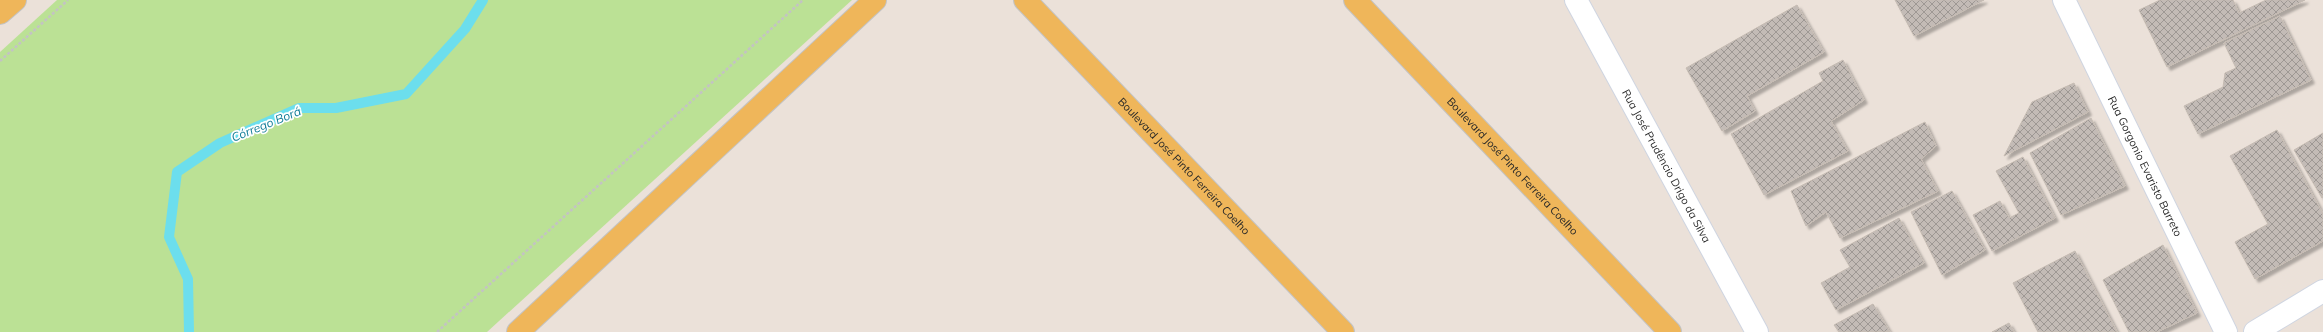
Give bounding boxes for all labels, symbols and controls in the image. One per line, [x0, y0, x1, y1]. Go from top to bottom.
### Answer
street label: Rua José Prudêncio Drigo da Silva [1619, 87, 1714, 245]
street label: Boulevard José Pinto Ferreira Coelho [1444, 94, 1581, 238]
street label: Rua Gorgonio Evaristo Barreto [2105, 94, 2185, 239]
street label: Boulevard José Pinto Ferreira Coelho [1115, 95, 1253, 238]
water label: Córrego Borá [229, 103, 303, 145]

